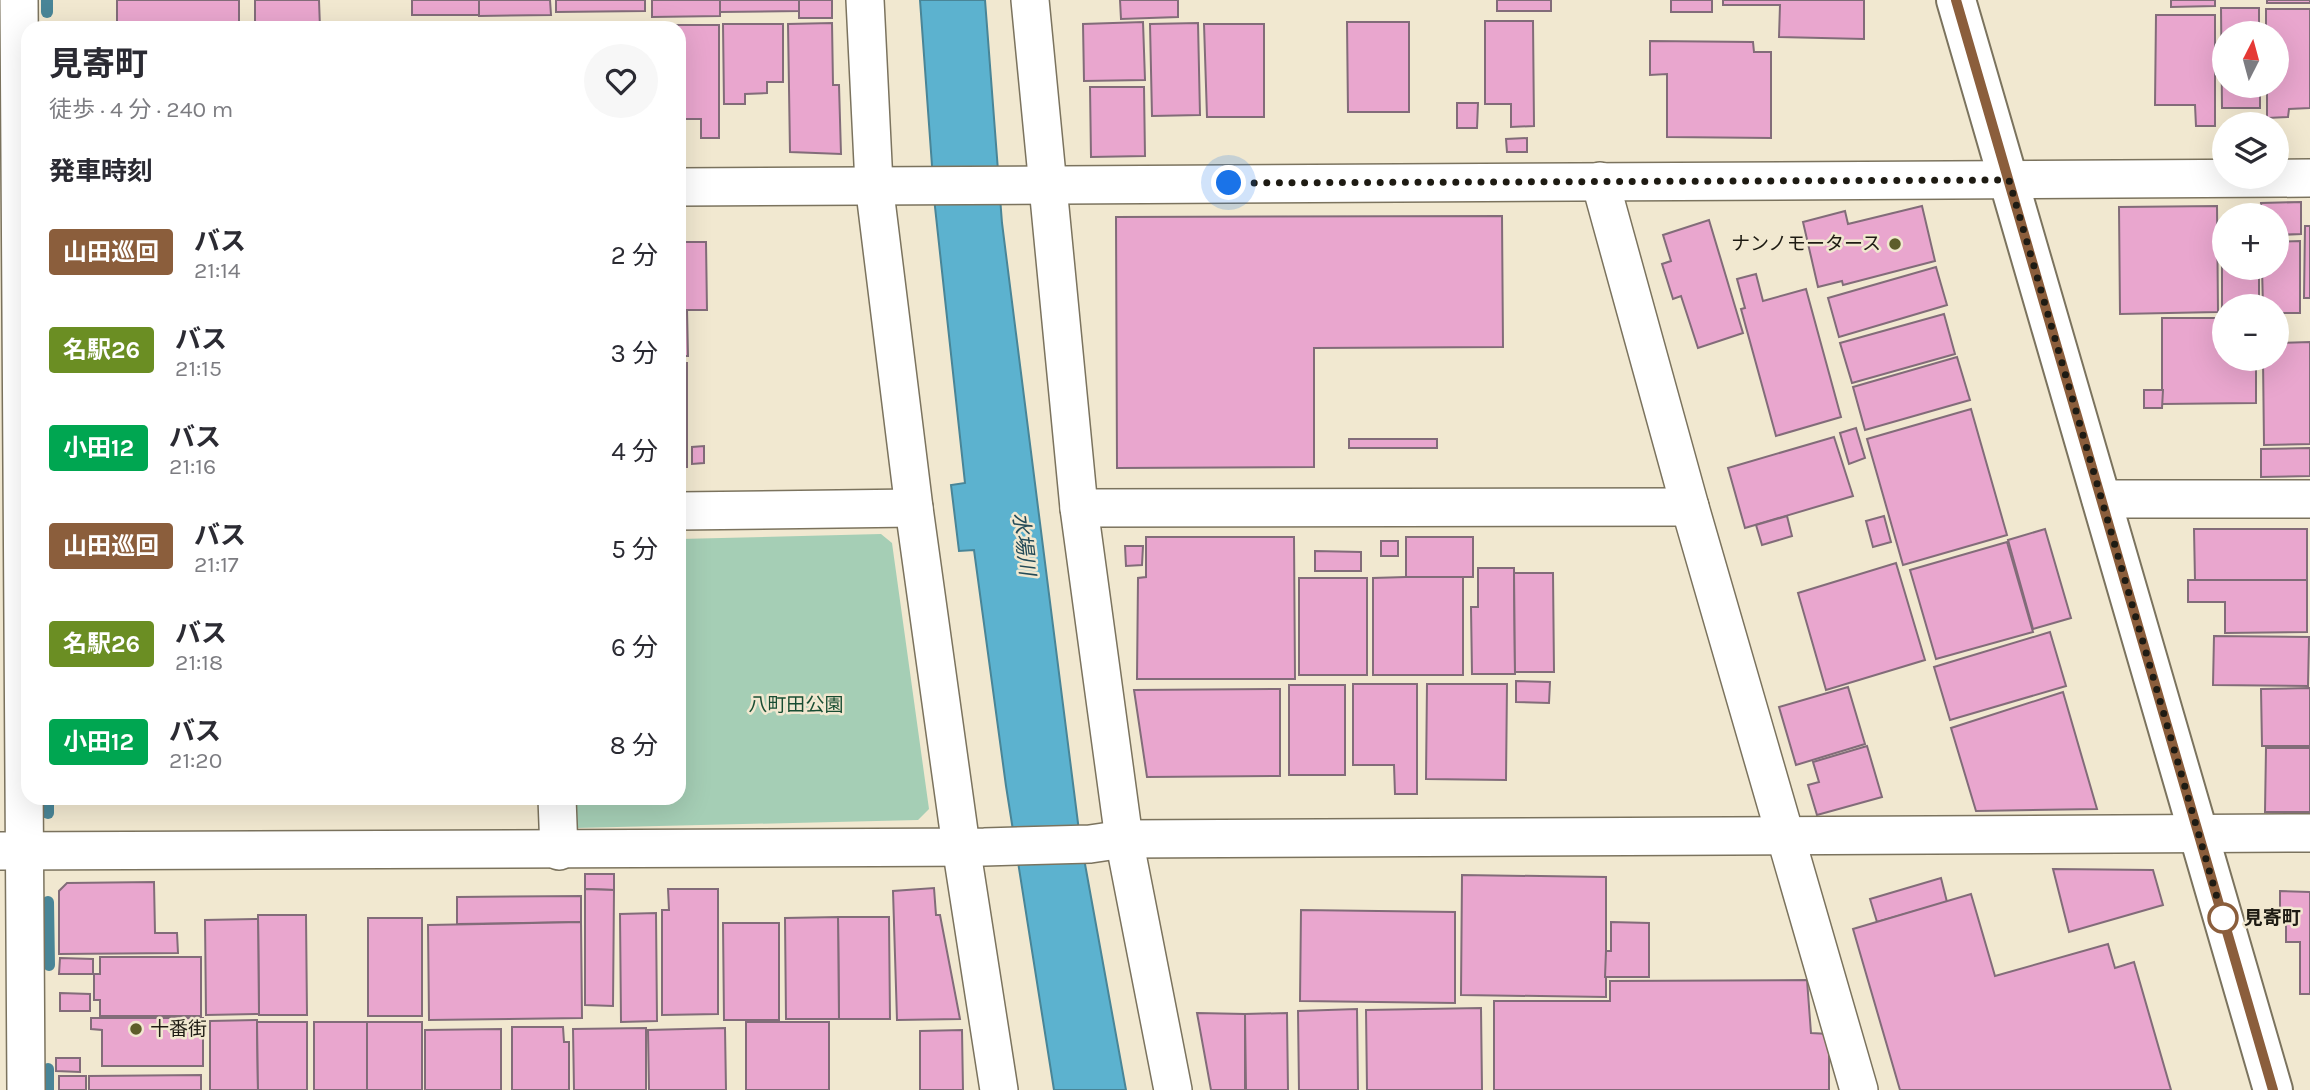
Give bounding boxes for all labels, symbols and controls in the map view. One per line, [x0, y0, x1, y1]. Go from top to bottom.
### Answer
north arrow [2212, 21, 2289, 98]
map controls [2212, 21, 2289, 371]
button: heart [584, 44, 658, 118]
text: 見寄町 [49, 45, 148, 83]
text: 徒歩 · 4 分 · 240 m [49, 96, 233, 123]
button: layers [2212, 112, 2289, 189]
text: 発車時刻 [49, 156, 153, 187]
your location [1211, 165, 1246, 200]
button: + [2212, 203, 2289, 280]
text: バス [194, 226, 246, 257]
place label: ナンノモータース [1731, 233, 1881, 255]
marker: ナンノモータース [1887, 236, 1903, 252]
text: 山田巡回 [63, 238, 159, 266]
text: 2 分 [611, 240, 658, 271]
text: 21:14 [194, 257, 241, 284]
button: − [2212, 294, 2289, 371]
text: バス [175, 324, 227, 355]
text: 名駅26 [63, 336, 140, 364]
text: 3 分 [610, 338, 658, 369]
text: 21:15 [175, 355, 222, 382]
text: バス [169, 422, 221, 453]
text: 小田12 [63, 434, 134, 462]
text: 4 分 [611, 436, 658, 467]
text: 21:16 [169, 453, 216, 480]
water label: 水場川 [1008, 511, 1040, 579]
text: バス [194, 520, 246, 551]
text: 山田巡回 [63, 532, 159, 560]
text: 5 分 [611, 534, 658, 565]
text: 21:17 [194, 551, 239, 578]
text: バス [175, 618, 227, 649]
text: 名駅26 [63, 630, 140, 658]
text: 6 分 [611, 632, 658, 663]
text: 21:18 [175, 649, 223, 676]
park label: 八町田公園 [748, 694, 844, 716]
text: バス [169, 716, 221, 747]
text: 小田12 [63, 728, 134, 756]
text: 8 分 [610, 730, 658, 761]
text: 21:20 [169, 747, 222, 774]
marker: 見寄町 [2208, 903, 2238, 933]
place label: 見寄町 [2244, 907, 2301, 929]
place label: 十番街 [150, 1018, 207, 1040]
marker: 十番街 [128, 1021, 144, 1037]

